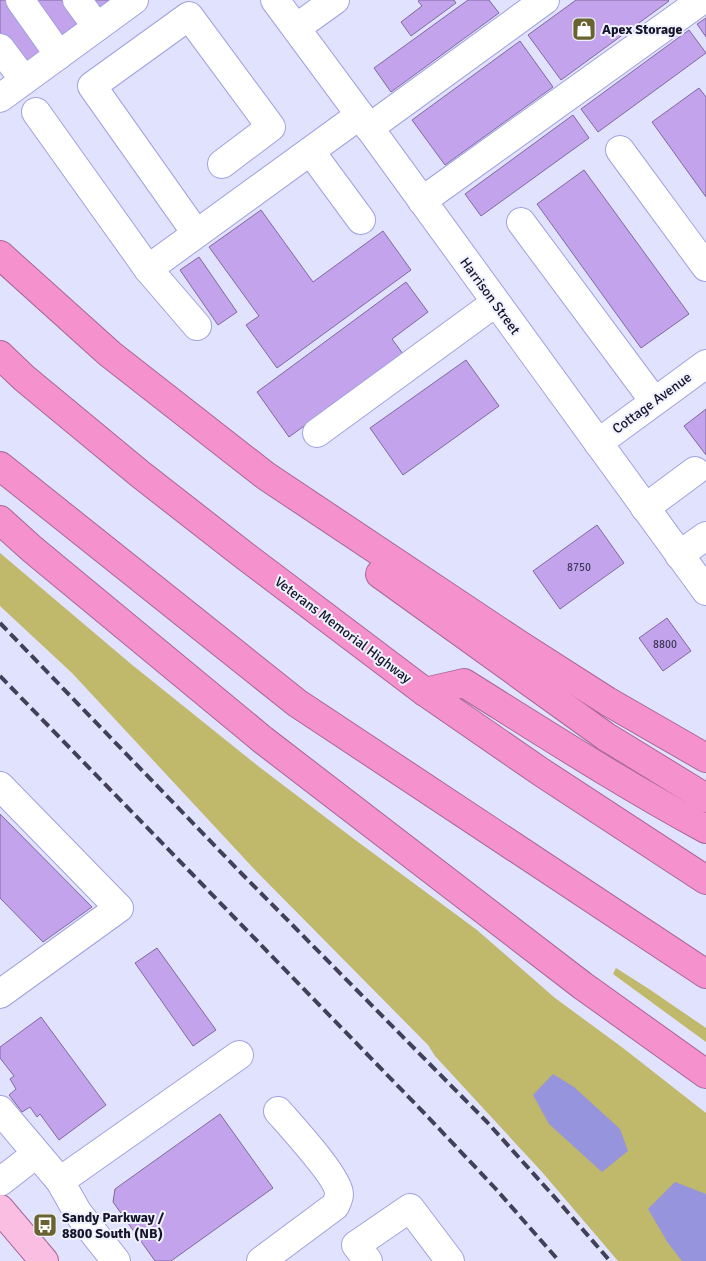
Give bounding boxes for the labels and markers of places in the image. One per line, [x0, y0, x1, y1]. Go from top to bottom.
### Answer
shop icon: Apex Storage [571, 16, 597, 42]
place label: Apex Storage [602, 21, 683, 38]
place label: Sandy Parkway / 8800 South (NB) [62, 1209, 165, 1242]
bus stop icon: Sandy Parkway / 8800 South (NB) [32, 1212, 58, 1238]

